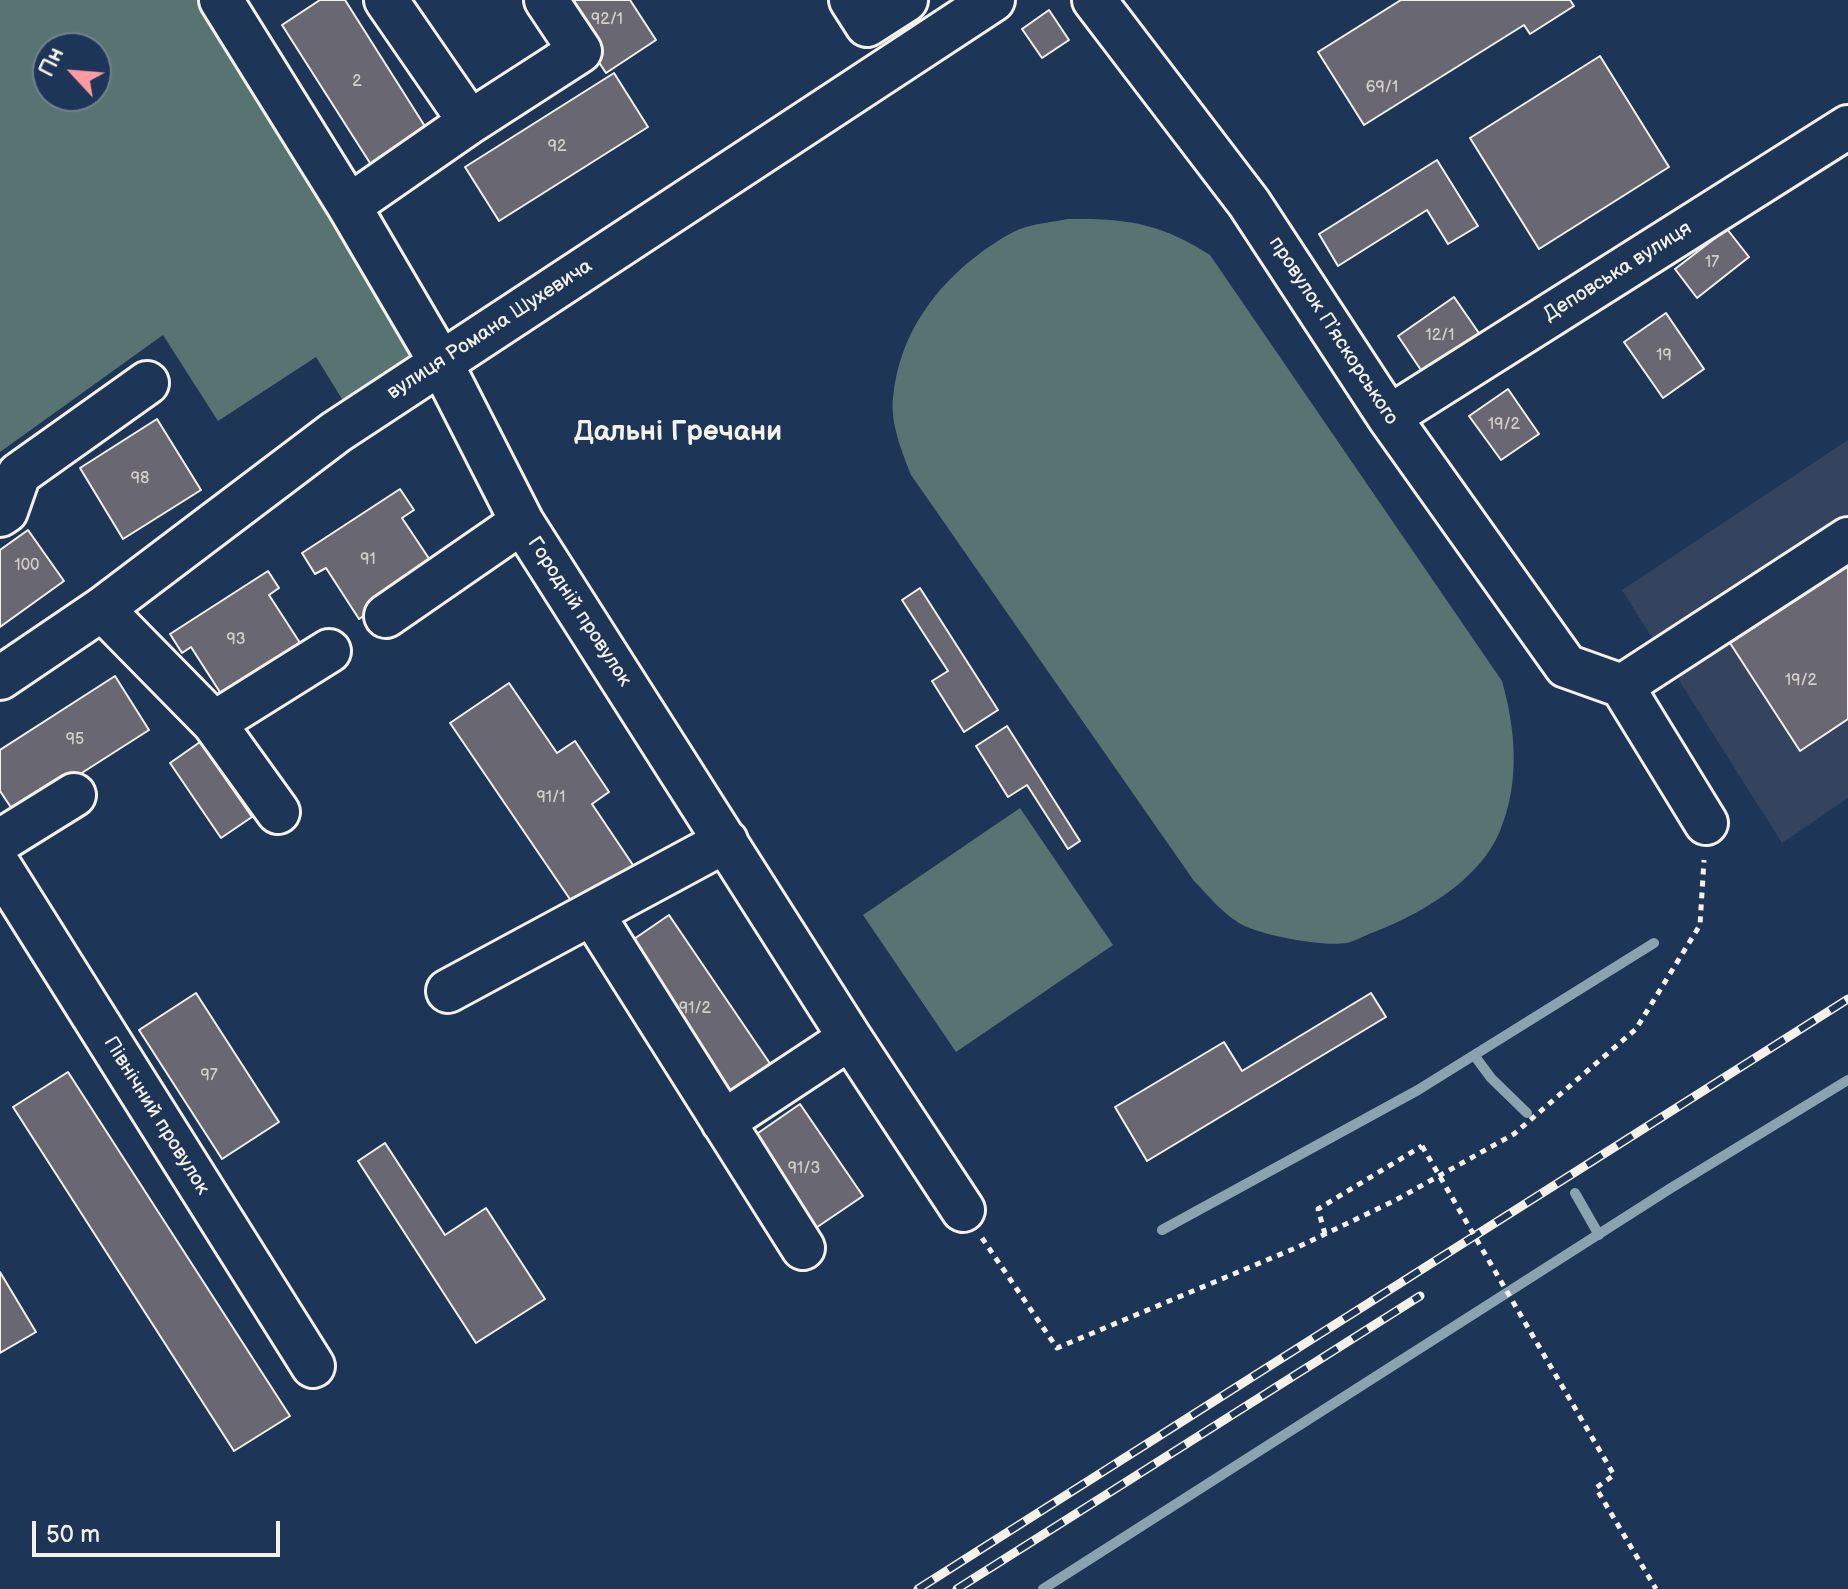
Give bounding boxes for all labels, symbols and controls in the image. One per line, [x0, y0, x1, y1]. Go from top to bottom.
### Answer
house number: 92/1 [591, 10, 623, 30]
north arrow [32, 32, 112, 112]
text: Пн [33, 43, 70, 81]
house number: 2 [352, 72, 362, 92]
house number: 69/1 [1366, 78, 1398, 98]
house number: 92 [548, 137, 566, 157]
street label: Деповська вулиця [1540, 217, 1696, 327]
street label: провулок Пʼяскорського [1263, 232, 1403, 430]
house number: 17 [1705, 253, 1719, 273]
street label: вулиця Романа Шухевича [383, 255, 597, 405]
house number: 12/1 [1425, 326, 1455, 346]
house number: 19 [1656, 346, 1672, 366]
house number: 19/2 [1488, 415, 1520, 435]
district label: Дальні Гречани [574, 416, 782, 450]
house number: 98 [131, 469, 149, 489]
street label: Городній провулок [522, 533, 636, 691]
house number: 91 [360, 550, 376, 570]
house number: 100 [14, 556, 40, 576]
house number: 93 [226, 630, 246, 650]
house number: 19/2 [1785, 671, 1817, 691]
house number: 95 [66, 730, 84, 750]
house number: 91/1 [537, 788, 565, 808]
house number: 91/2 [679, 999, 711, 1019]
street label: Північний провулок [98, 1033, 214, 1199]
house number: 97 [200, 1066, 218, 1086]
house number: 91/3 [788, 1159, 820, 1179]
scale bar [36, 1505, 284, 1555]
text: 50 m [46, 1520, 100, 1549]

